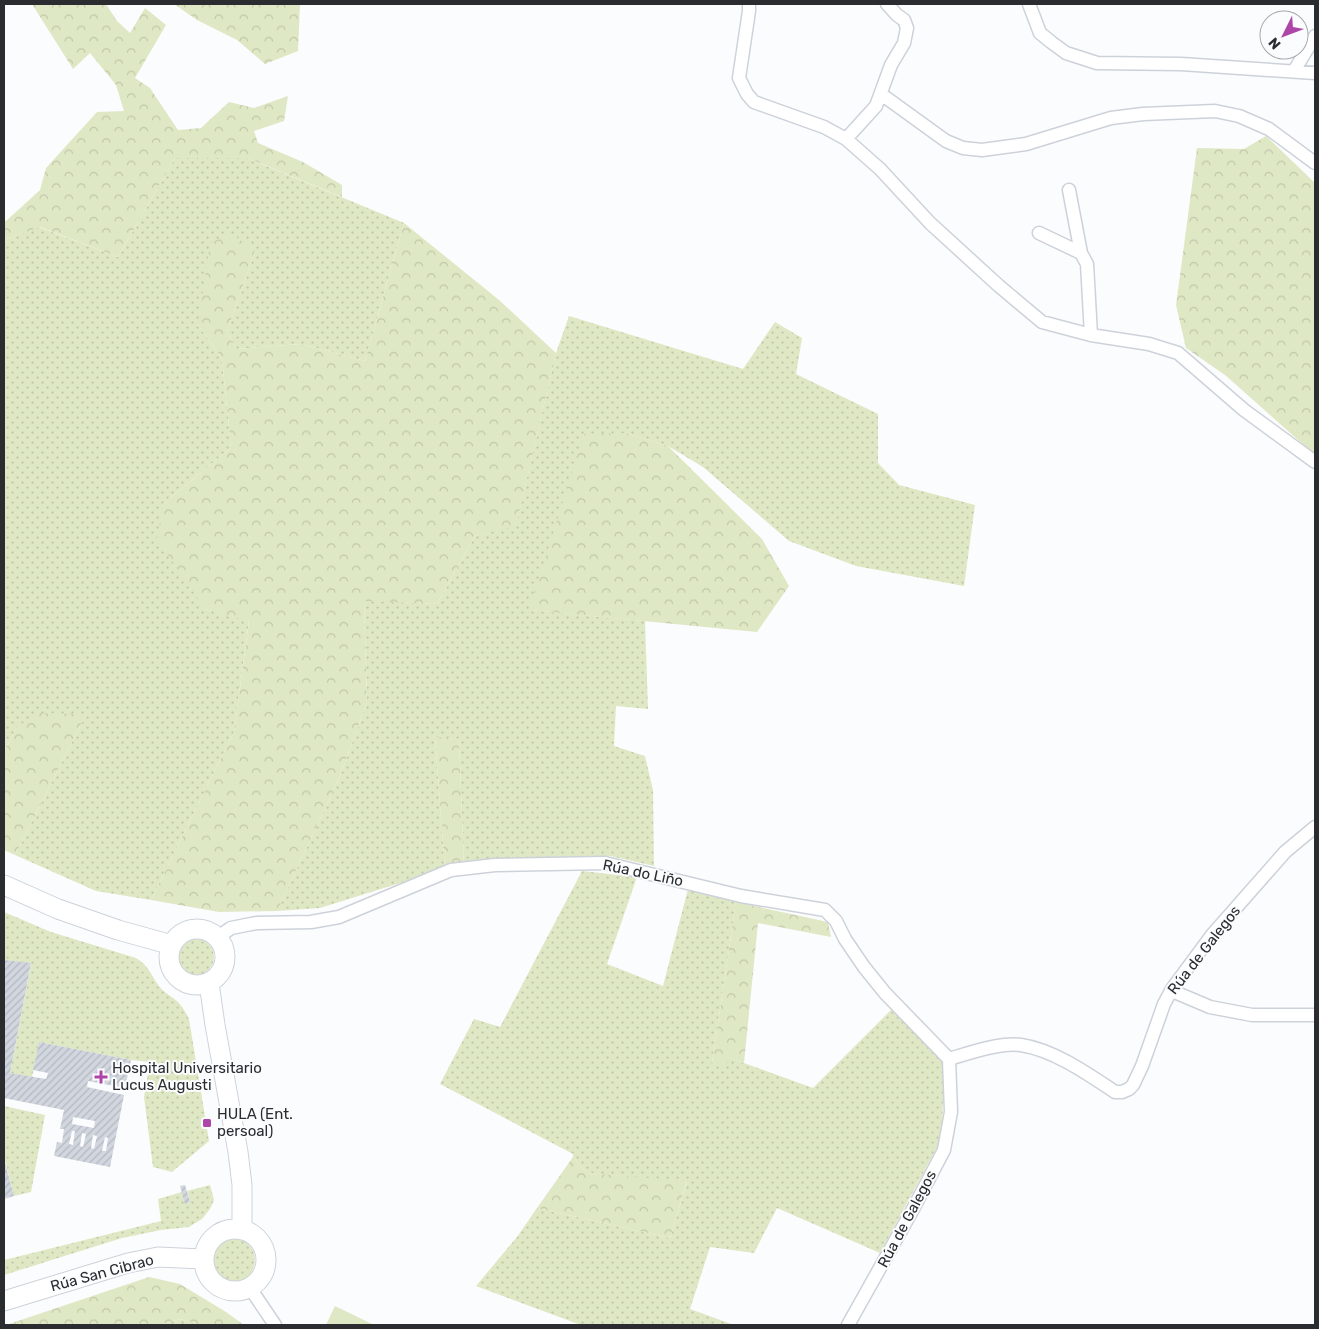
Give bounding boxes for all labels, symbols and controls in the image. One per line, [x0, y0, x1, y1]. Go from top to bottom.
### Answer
north arrow [1259, 10, 1309, 60]
text: N [1265, 34, 1284, 53]
street label: Rúa do Liño [601, 856, 685, 890]
street label: Rúa de Galegos [1164, 902, 1244, 998]
place label: Hospital Universitario Lucus Augusti [112, 1059, 262, 1094]
marker: Hospital Universitario Lucus Augusti [94, 1070, 108, 1084]
place label: HULA (Ent. persoal) [217, 1105, 293, 1140]
marker: HULA (Ent. persoal) [201, 1117, 213, 1129]
street label: Rúa de Galegos [874, 1167, 940, 1271]
street label: Rúa San Cibrao [48, 1251, 156, 1295]

